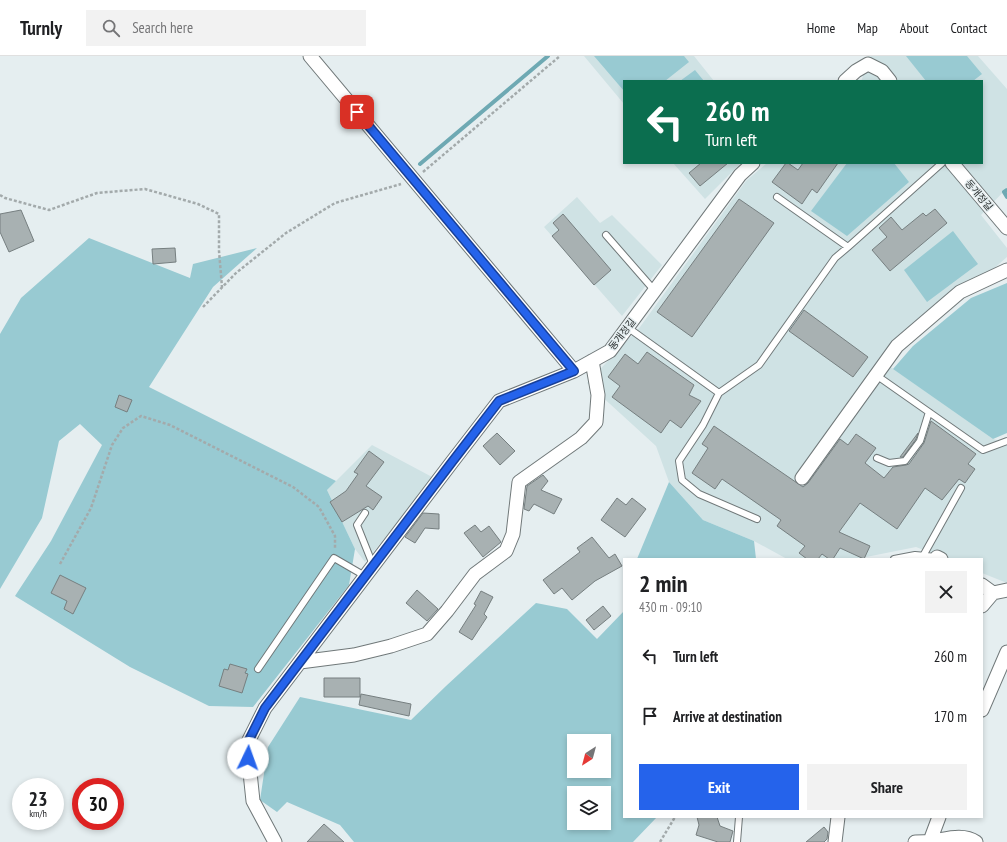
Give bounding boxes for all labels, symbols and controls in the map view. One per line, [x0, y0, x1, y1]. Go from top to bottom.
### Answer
search box [86, 10, 366, 46]
text: Turnly [20, 16, 62, 40]
icon: search [100, 17, 122, 39]
text: Search here [132, 18, 193, 37]
text: Home [807, 19, 835, 37]
text: Map [857, 19, 878, 37]
text: About [900, 19, 929, 37]
text: Contact [951, 19, 987, 37]
text: 260 m [705, 92, 769, 129]
pin [340, 95, 374, 129]
icon: left [639, 96, 691, 148]
icon: arrive [346, 101, 368, 123]
text: Turn left [705, 128, 757, 151]
street label: 동개정길 [962, 177, 996, 213]
street label: 동개정길 [606, 315, 638, 353]
text: 2 min [639, 568, 687, 599]
button: close [925, 571, 967, 613]
text: 430 m · 09:10 [639, 599, 702, 616]
icon: left [639, 645, 661, 667]
text: Turn left [673, 647, 718, 666]
text: 260 m [934, 647, 967, 666]
icon: arrive [639, 705, 661, 727]
text: Arrive at destination [673, 707, 782, 726]
text: 170 m [934, 707, 967, 726]
north arrow [567, 734, 611, 778]
map controls [567, 734, 611, 830]
position arrow [227, 737, 269, 779]
button: Exit [639, 764, 799, 810]
button: Share [807, 764, 967, 810]
speed limit sign: 30 [72, 778, 124, 830]
text: 23 [28, 786, 48, 812]
button: layers [567, 786, 611, 830]
text: km/h [29, 807, 47, 820]

